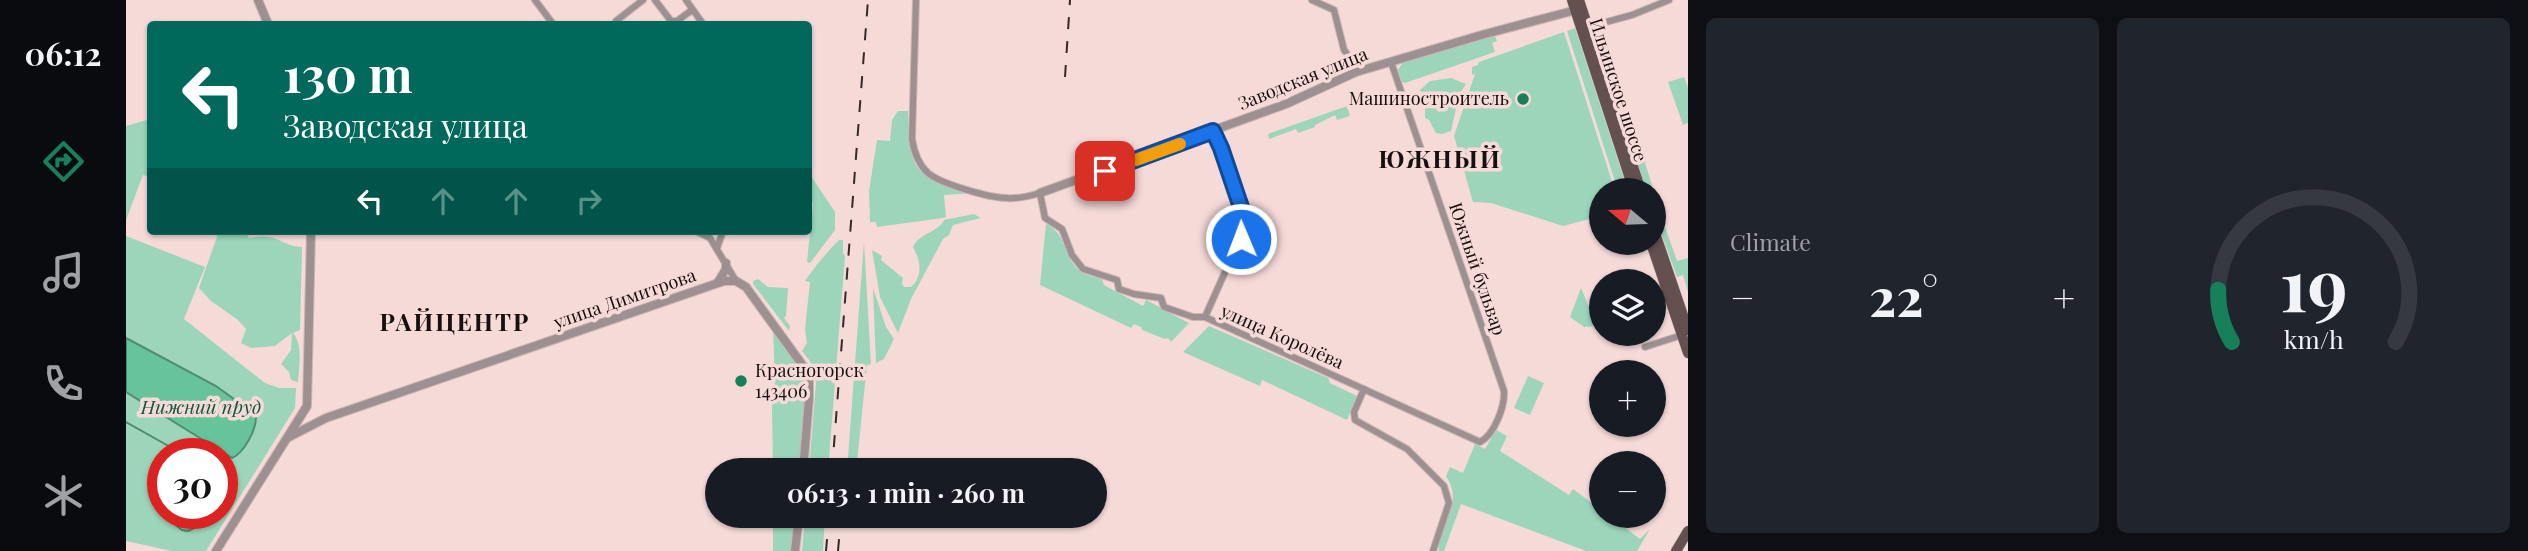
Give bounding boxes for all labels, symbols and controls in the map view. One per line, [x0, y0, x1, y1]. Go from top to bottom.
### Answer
street label: Ильинское шоссе [1584, 15, 1653, 165]
text: 06:12 [25, 31, 101, 74]
text: 130 m [283, 40, 413, 105]
street label: Заводская улица [1234, 41, 1371, 115]
icon: left [168, 49, 259, 140]
place label: Машиностроитель [1349, 86, 1509, 110]
marker: Машиностроитель [1515, 91, 1531, 107]
text: Заводская улица [283, 103, 528, 146]
icon: directions [39, 137, 88, 186]
pin [1075, 141, 1135, 201]
district label: ЮЖНЫЙ [1378, 142, 1502, 174]
icon: arrive [1086, 152, 1124, 190]
north arrow [1589, 178, 1666, 256]
map controls [1589, 178, 1666, 528]
icon: left [351, 182, 389, 220]
icon: ahead [424, 182, 462, 220]
icon: ahead [497, 182, 535, 220]
icon: right [570, 182, 608, 220]
street label: Южный бульвар [1444, 199, 1512, 338]
position arrow [1204, 202, 1278, 276]
text: Climate [1730, 226, 1811, 257]
text: 19 [2279, 233, 2348, 330]
icon: music [39, 248, 88, 297]
text: 22° [1869, 261, 1938, 330]
street label: улица Димитрова [549, 262, 699, 334]
button: layers [1589, 269, 1666, 346]
text: − [1730, 271, 1755, 322]
text: + [2053, 271, 2075, 322]
street label: улица Королёва [1216, 298, 1348, 374]
district label: РАЙЦЕНТР [380, 305, 530, 337]
text: km/h [2284, 321, 2344, 354]
place label: Красногорск 143406 [755, 358, 864, 403]
icon: phone [39, 359, 88, 408]
button: + [1589, 360, 1666, 437]
marker: Красногорск 143406 [733, 373, 749, 389]
water label: Нижний пруд [140, 393, 261, 419]
speed limit sign: 30 [147, 438, 238, 529]
button: − [1589, 451, 1666, 528]
icon: climate [39, 471, 88, 520]
text: 06:13 · 1 min · 260 m [787, 475, 1025, 510]

